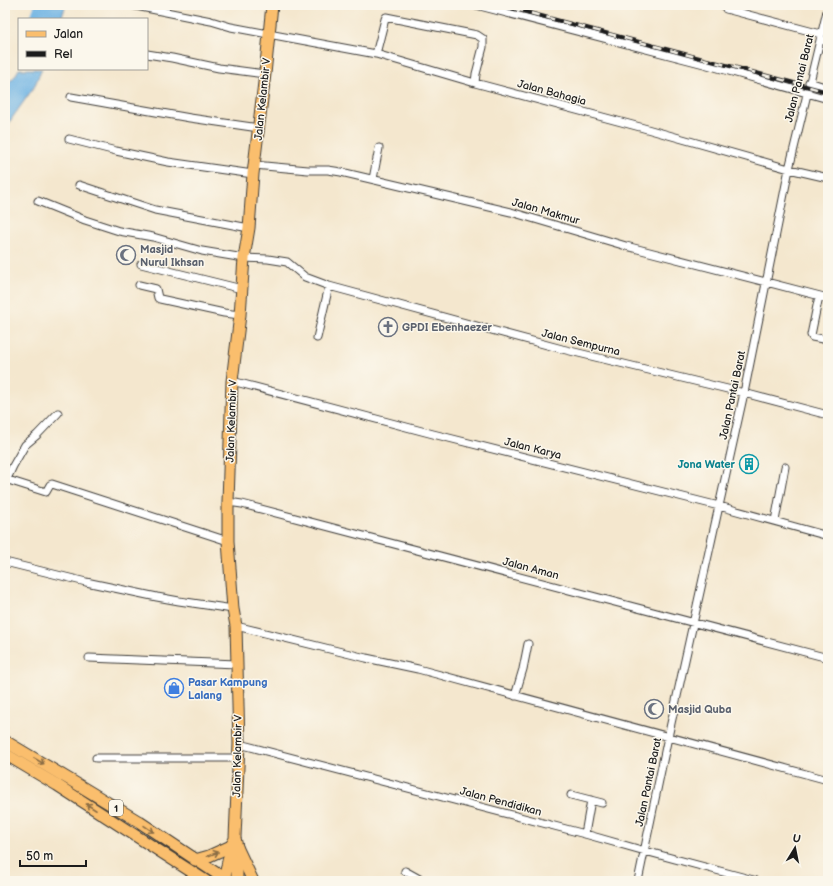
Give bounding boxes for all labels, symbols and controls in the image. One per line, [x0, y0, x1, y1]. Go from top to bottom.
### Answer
legend [18, 18, 148, 70]
text: Jalan [54, 27, 83, 42]
street label: Jalan Pantai Barat [782, 32, 817, 124]
text: Rel [54, 47, 72, 62]
street label: Jalan Kelambir V [252, 57, 273, 141]
street label: Jalan Bahagia [516, 77, 588, 108]
street label: Jalan Makmur [511, 196, 582, 228]
place label: Masjid Nurul Ikhsan [140, 243, 204, 269]
mosque icon: Masjid Nurul Ikhsan [115, 244, 137, 266]
church icon: GPDI Ebenhaezer [377, 316, 399, 338]
place label: GPDI Ebenhaezer [402, 321, 493, 334]
street label: Jalan Sempurna [540, 326, 621, 359]
street label: Jalan Pantai Barat [717, 349, 748, 441]
street label: Jalan Kelambir V [224, 379, 239, 463]
street label: Jalan Karya [503, 435, 563, 462]
building icon: Jona Water [738, 453, 760, 475]
place label: Jona Water [678, 458, 736, 471]
street label: Jalan Aman [501, 555, 560, 582]
place label: Pasar Kampung Lalang [188, 676, 267, 702]
shop icon: Pasar Kampung Lalang [163, 677, 185, 699]
mosque icon: Masjid Quba [643, 698, 665, 720]
place label: Masjid Quba [668, 703, 732, 716]
street label: Jalan Kelambir V [230, 714, 245, 798]
street label: Jalan Pantai Barat [633, 736, 664, 828]
one-way arrow [33, 758, 45, 766]
street label: Jalan Pendidikan [459, 784, 543, 819]
road number: 1 [109, 800, 123, 816]
one-way arrow [85, 802, 97, 810]
one-way arrow [144, 825, 155, 833]
north arrow [775, 828, 815, 868]
text: U [792, 832, 802, 846]
scale bar [20, 842, 86, 868]
text: 50 m [26, 849, 53, 864]
one-way arrow [207, 850, 219, 857]

